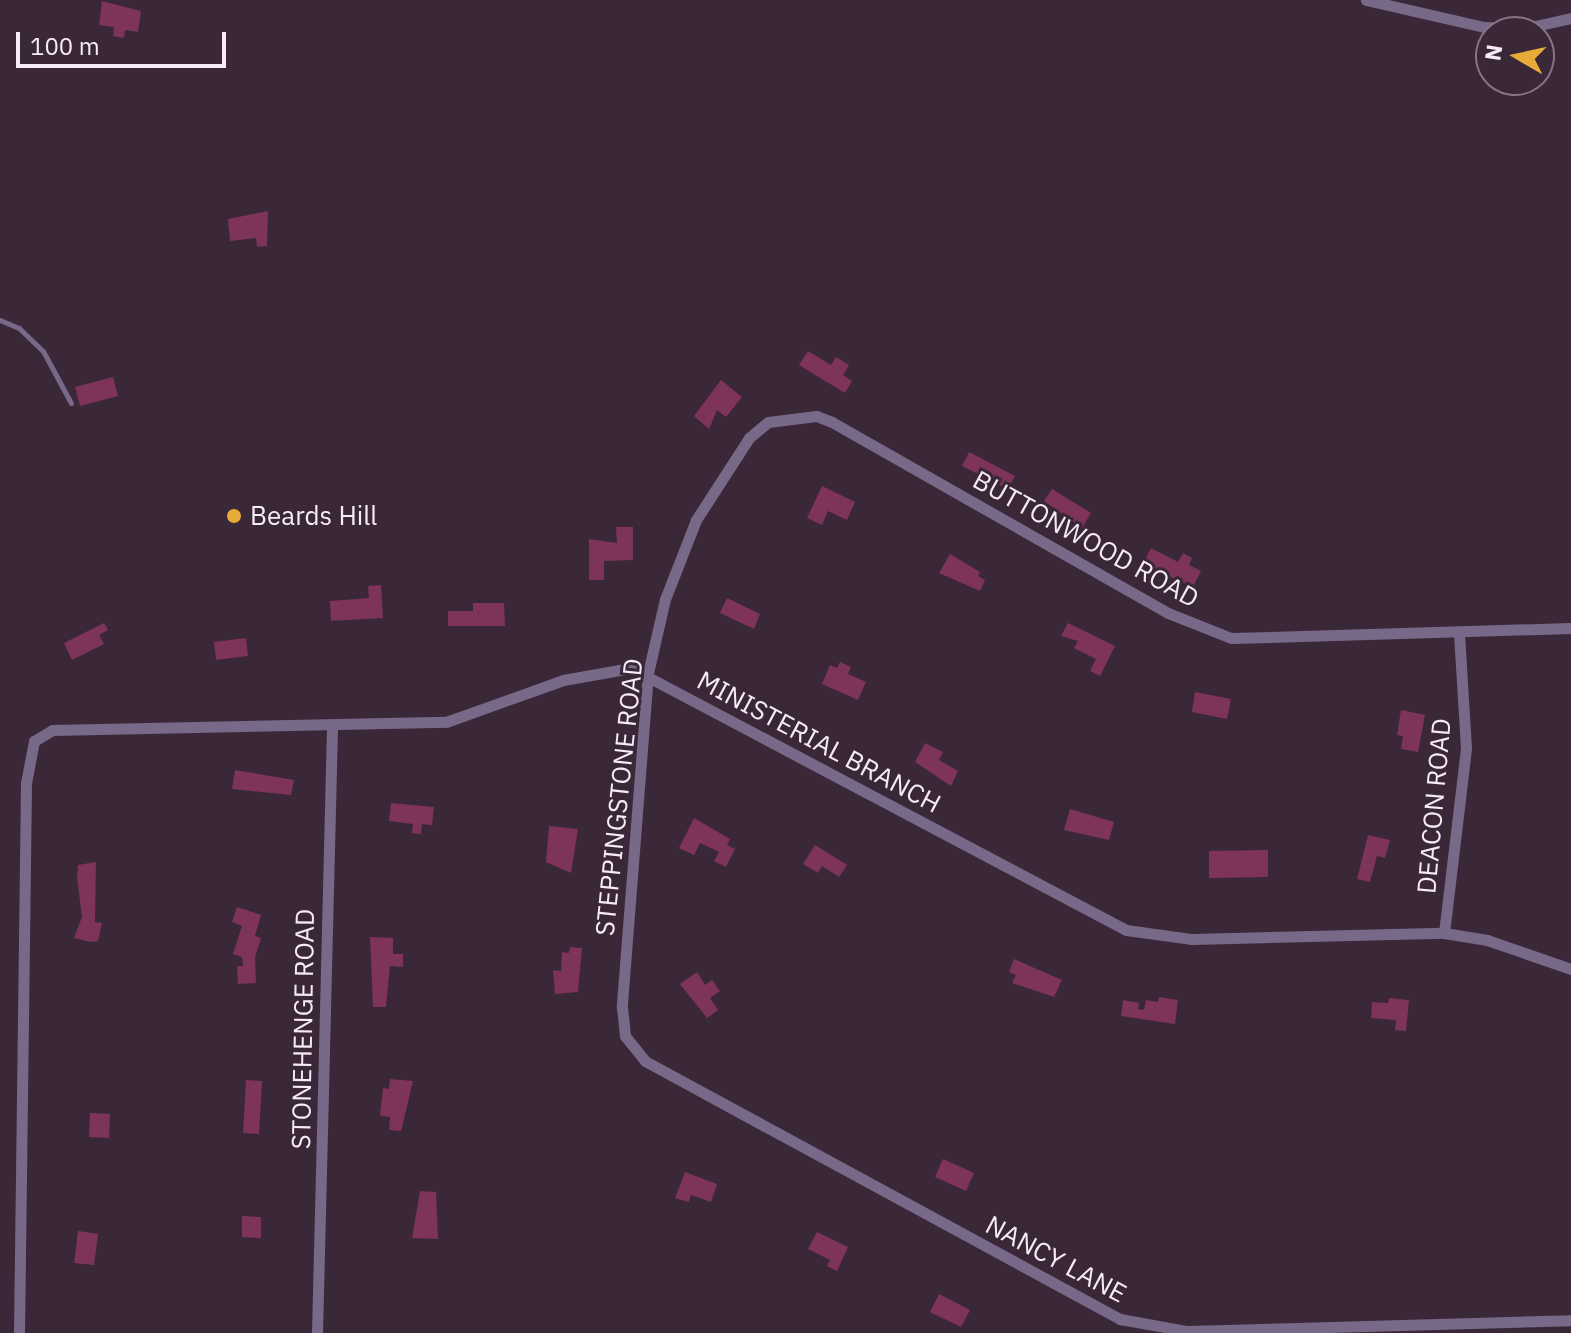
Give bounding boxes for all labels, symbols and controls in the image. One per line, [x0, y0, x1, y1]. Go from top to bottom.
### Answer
scale bar [20, 16, 230, 66]
north arrow [1475, 16, 1555, 96]
text: 100 m [30, 30, 100, 62]
text: N [1477, 42, 1508, 63]
street label: BUTTONWOOD ROAD [968, 464, 1204, 614]
place label: Beards Hill [250, 500, 377, 532]
marker: Beards Hill [225, 507, 243, 525]
street label: STEPPINGSTONE ROAD [589, 657, 649, 937]
street label: MINISTERIAL BRANCH [692, 665, 946, 819]
street label: DEACON ROAD [1411, 717, 1457, 895]
street label: STONEHENGE ROAD [285, 908, 321, 1150]
street label: NANCY LANE [980, 1209, 1132, 1309]

